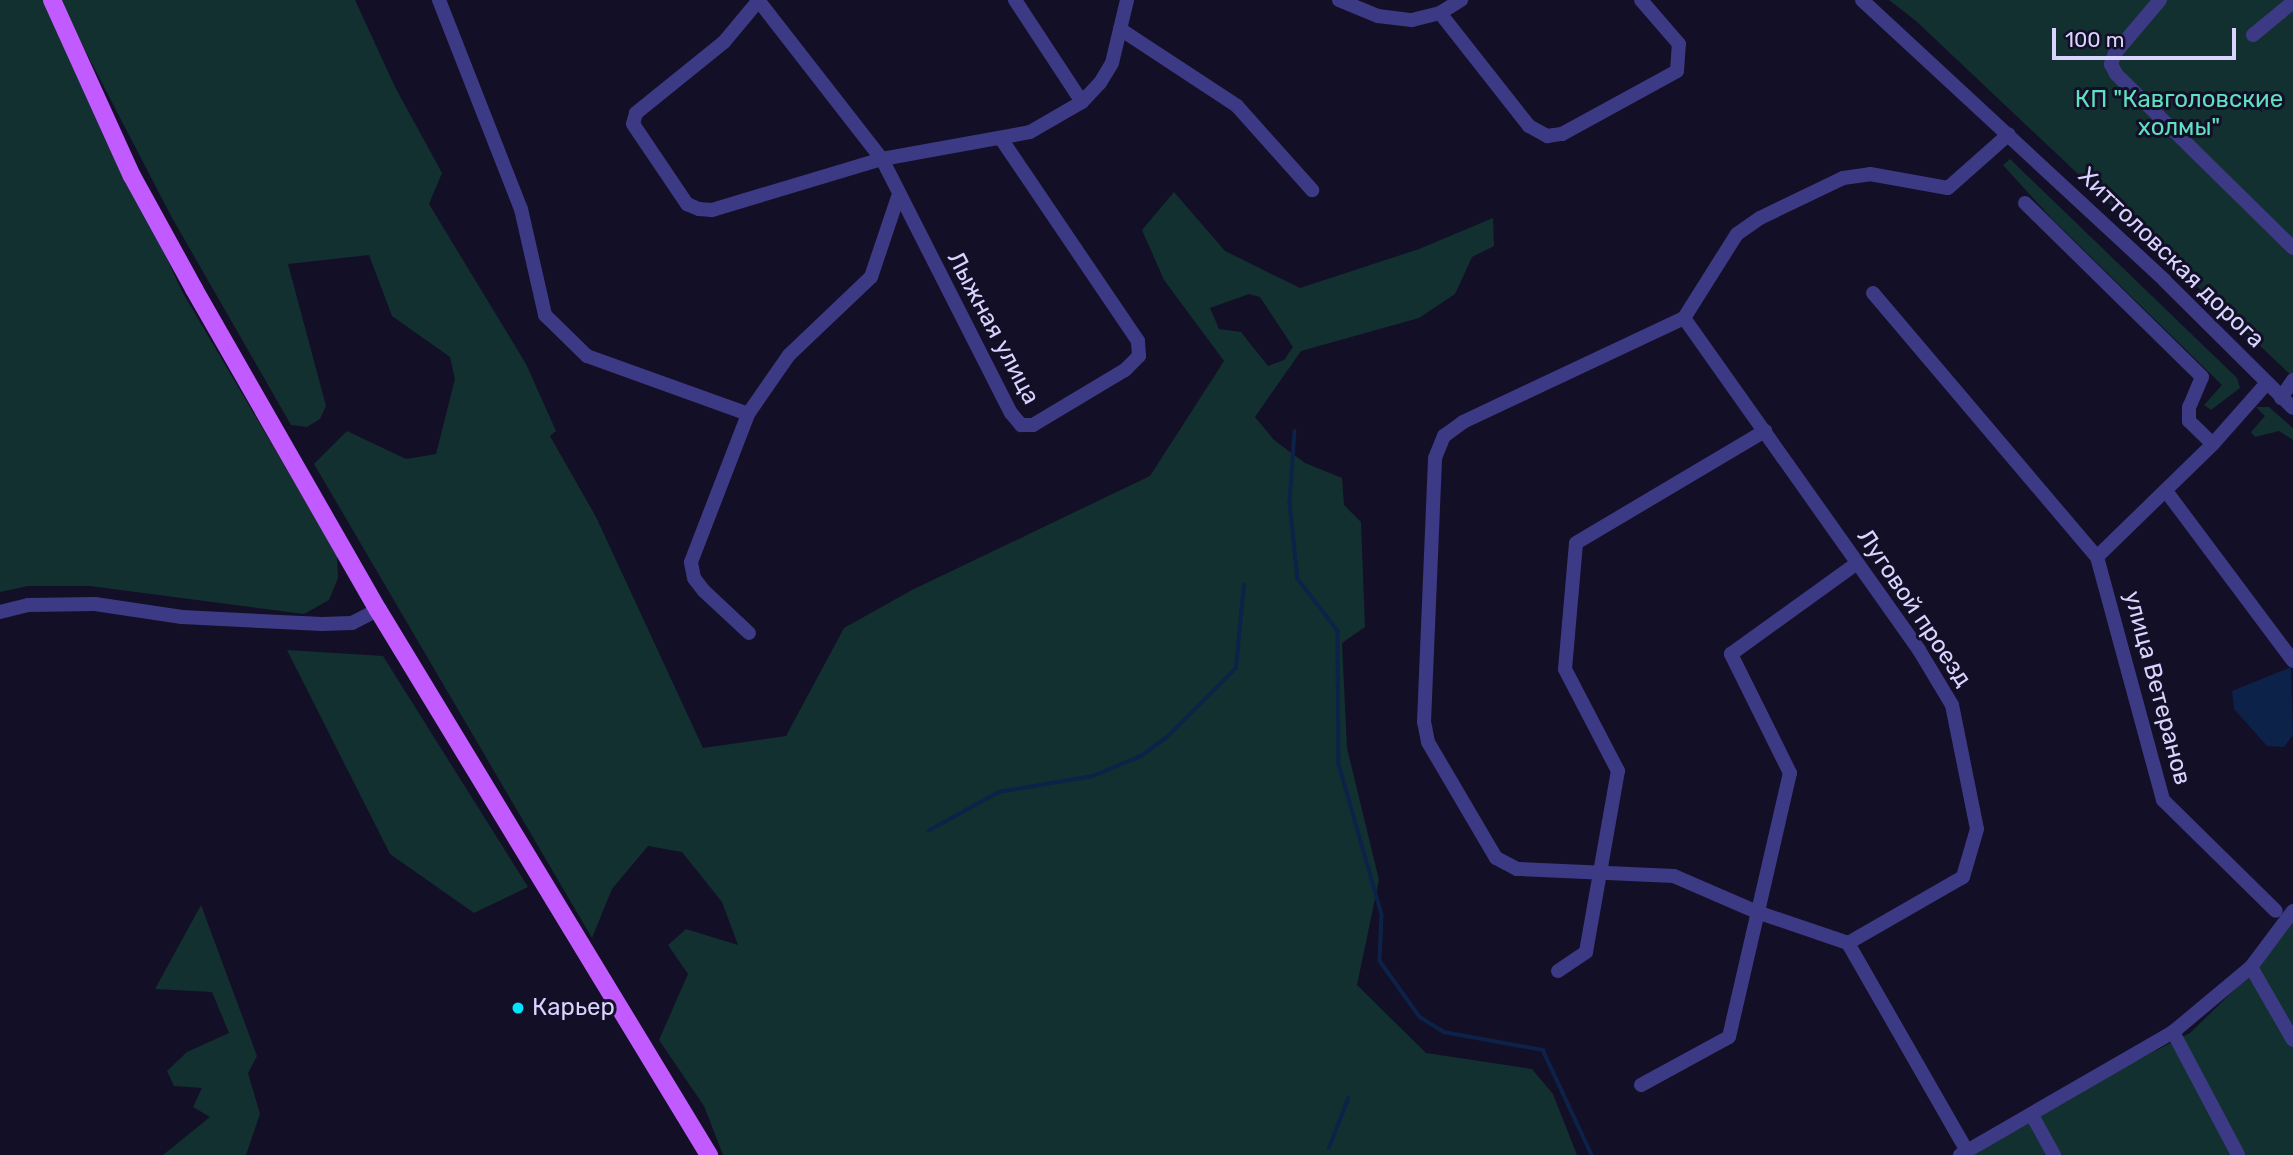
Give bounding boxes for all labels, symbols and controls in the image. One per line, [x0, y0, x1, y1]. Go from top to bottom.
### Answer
scale bar [2055, 14, 2239, 58]
text: 100 m [2065, 27, 2124, 52]
park label: КП "Кавголовские холмы" [2075, 86, 2283, 142]
street label: Хиттоловская дорога [2072, 162, 2270, 354]
street label: Лыжная улица [941, 247, 1045, 409]
street label: Луговой проезд [1851, 524, 1977, 692]
street label: улица Ветеранов [2117, 588, 2197, 788]
place label: Карьер [532, 994, 615, 1022]
marker: Карьер [510, 1000, 526, 1016]

